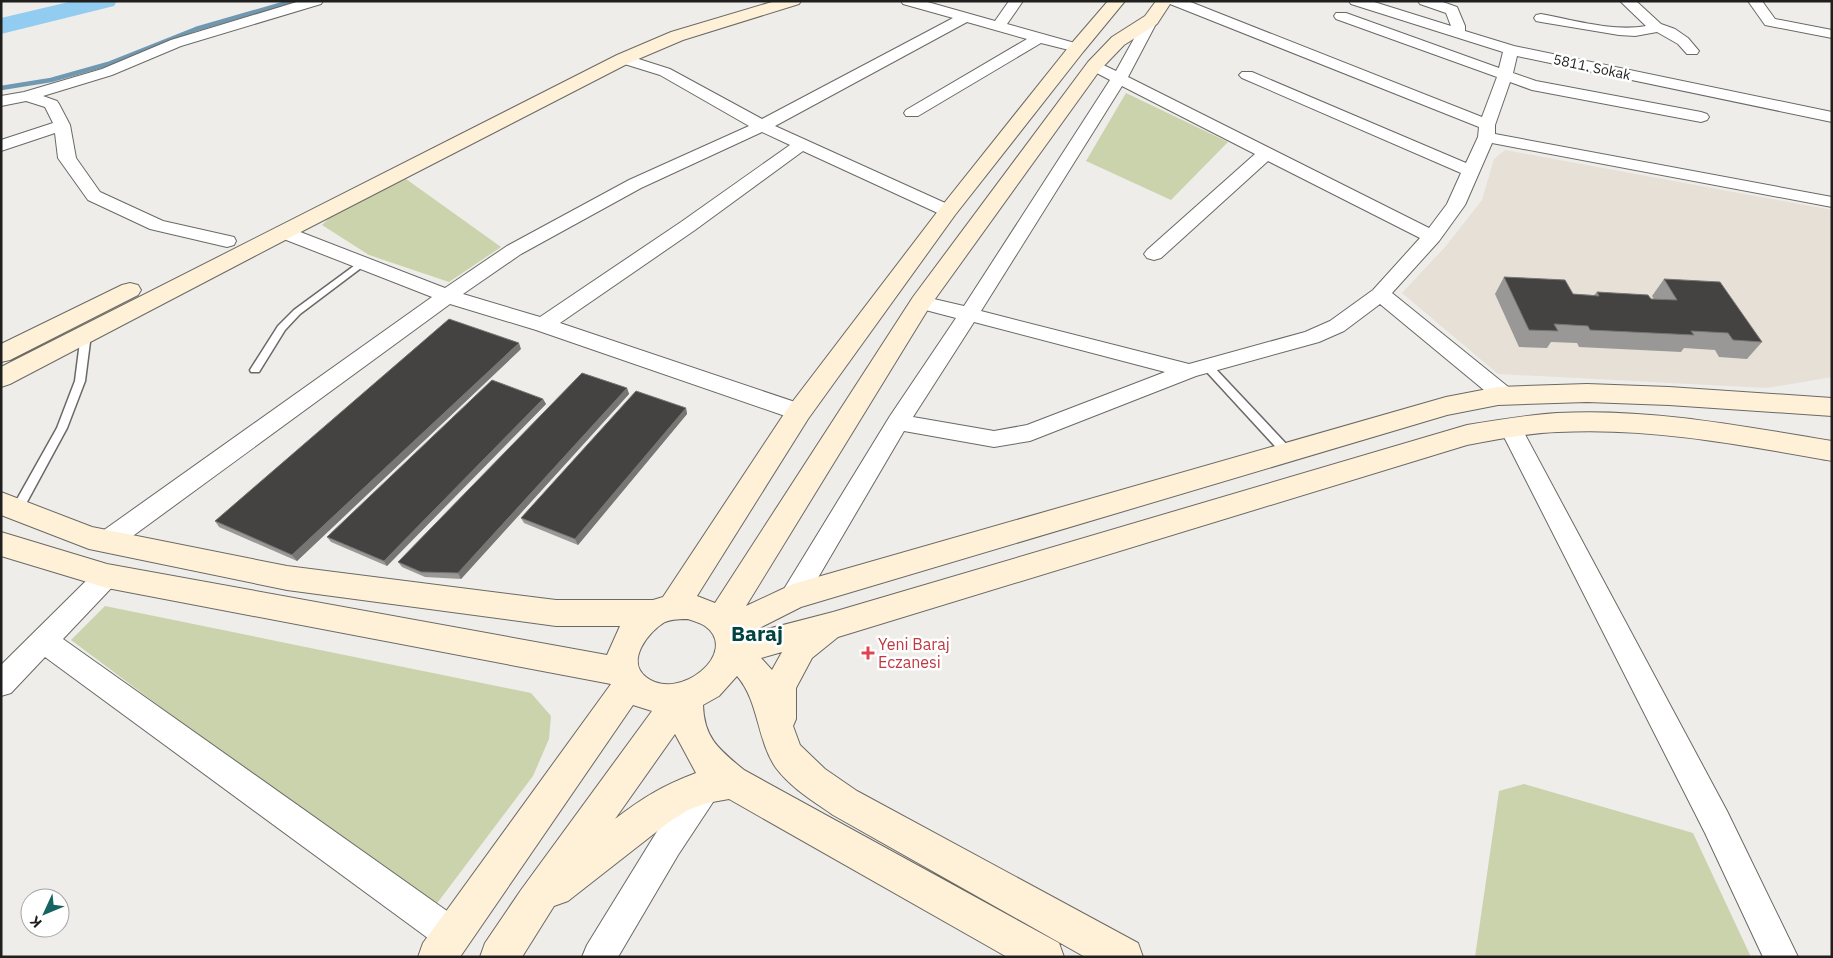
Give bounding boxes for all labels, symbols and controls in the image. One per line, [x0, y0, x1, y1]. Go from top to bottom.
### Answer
street label: 5811. Sokak [1552, 50, 1633, 84]
district label: Baraj [731, 619, 783, 647]
place label: Yeni Baraj Eczanesi [878, 634, 950, 672]
marker: Yeni Baraj Eczanesi [862, 647, 874, 659]
north arrow [20, 888, 70, 938]
text: K [26, 912, 46, 932]

